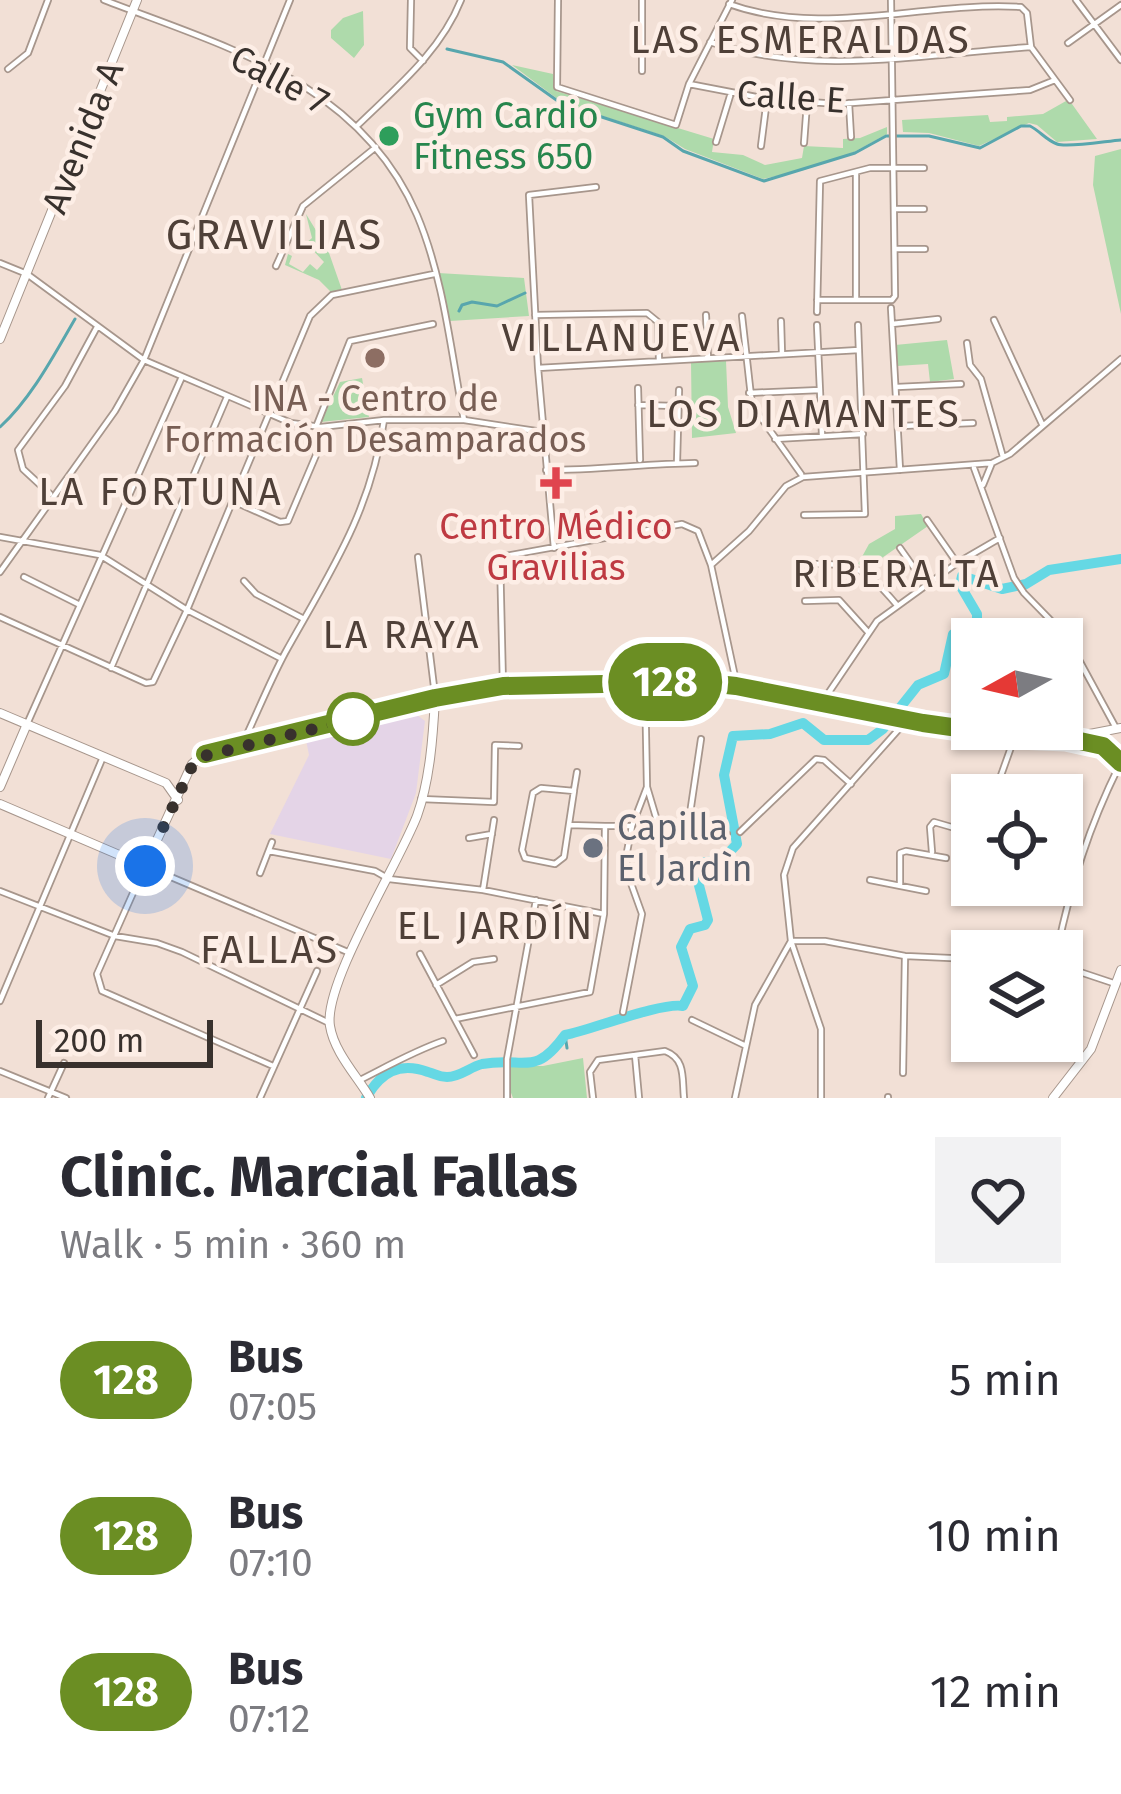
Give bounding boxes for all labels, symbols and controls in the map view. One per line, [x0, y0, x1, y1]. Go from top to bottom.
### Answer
district label: LAS ESMERALDAS [630, 17, 972, 63]
street label: Calle 7 [223, 36, 336, 124]
street label: Avenida A [32, 54, 133, 220]
street label: Calle E [735, 71, 847, 123]
place label: Gym Cardio Fitness 650 [413, 94, 599, 179]
marker: Gym Cardio Fitness 650 [376, 123, 402, 149]
district label: GRAVILIAS [166, 210, 384, 260]
district label: VILLANUEVA [501, 315, 743, 361]
marker: INA - Centro de Formación Desamparados [362, 345, 388, 371]
place label: INA - Centro de Formación Desamparados [164, 377, 586, 462]
district label: LOS DIAMANTES [646, 391, 962, 437]
marker: Centro Médico Gravilias [540, 467, 572, 499]
district label: LA FORTUNA [38, 469, 284, 515]
place label: Centro Médico Gravilias [439, 505, 673, 590]
district label: RIBERALTA [792, 551, 1002, 597]
district label: LA RAYA [322, 612, 482, 658]
north arrow [951, 618, 1083, 750]
map controls [951, 618, 1083, 1062]
line badge: 128 [596, 643, 734, 721]
text: 128 [632, 657, 698, 707]
unlabelled marker [328, 694, 378, 744]
button: locate [951, 774, 1083, 906]
place label: Capilla El Jardìn [617, 806, 753, 891]
marker: Capilla El Jardìn [580, 835, 606, 861]
your location [115, 836, 175, 896]
district label: EL JARDÍN [397, 903, 595, 949]
district label: FALLAS [200, 927, 340, 973]
button: layers [951, 930, 1083, 1062]
scale bar [36, 1014, 213, 1067]
text: 200 m [54, 1021, 144, 1061]
button: heart [935, 1137, 1061, 1263]
text: Clinic. Marcial Fallas [60, 1143, 578, 1211]
text: Walk · 5 min · 360 m [60, 1222, 406, 1268]
text: Bus [228, 1330, 303, 1384]
text: 5 min [949, 1353, 1061, 1407]
text: 128 [93, 1355, 159, 1405]
text: 07:05 [228, 1384, 317, 1430]
text: Bus [228, 1486, 303, 1540]
text: 10 min [927, 1509, 1061, 1563]
text: 128 [93, 1511, 159, 1561]
text: 07:10 [228, 1540, 313, 1586]
text: Bus [228, 1642, 303, 1696]
text: 12 min [930, 1665, 1061, 1719]
text: 128 [93, 1667, 159, 1717]
text: 07:12 [228, 1696, 310, 1742]

